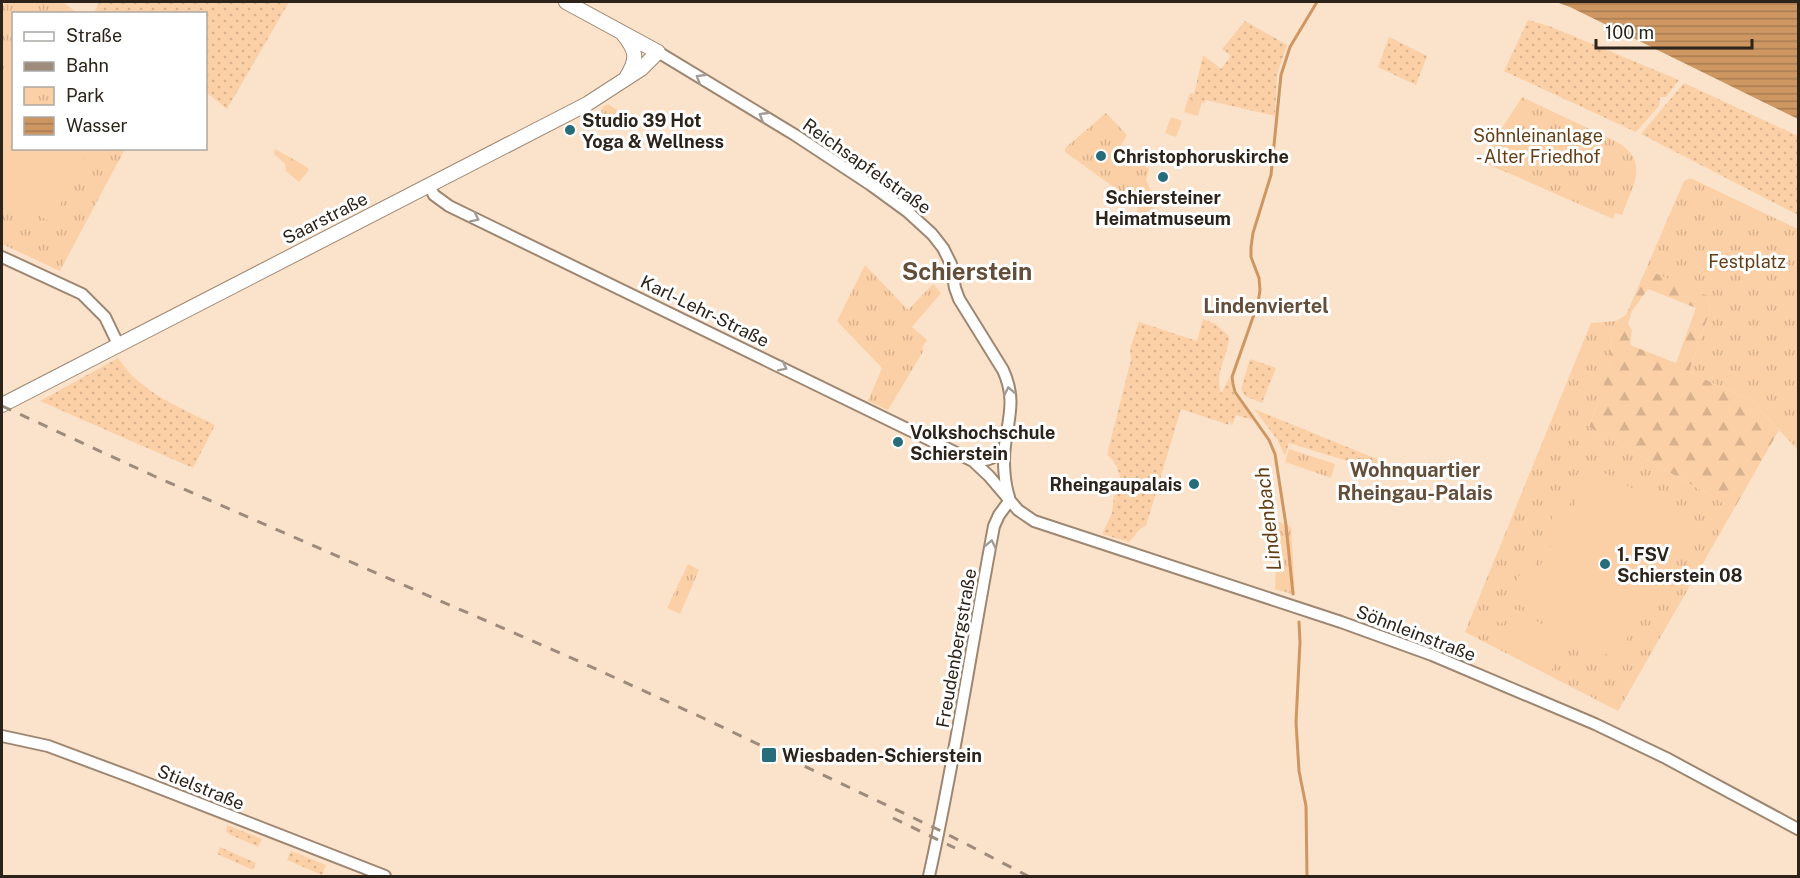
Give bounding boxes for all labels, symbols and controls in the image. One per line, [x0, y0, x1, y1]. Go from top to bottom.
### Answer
legend [12, 12, 207, 150]
scale bar [1596, 12, 1752, 50]
text: 100 m [1605, 22, 1654, 43]
text: Straße [66, 25, 122, 46]
text: Bahn [66, 55, 109, 76]
one-way arrow [696, 74, 706, 85]
text: Park [66, 85, 104, 106]
place label: Studio 39 Hot Yoga & Wellness [582, 110, 724, 152]
one-way arrow [759, 111, 769, 123]
street label: Reichsapfelstraße [799, 114, 935, 218]
text: Wasser [66, 115, 128, 136]
marker: Studio 39 Hot Yoga & Wellness [563, 123, 577, 137]
park label: Söhnleinanlage - Alter Friedhof [1473, 125, 1603, 167]
place label: Christophoruskirche [1113, 146, 1289, 167]
marker: Christophoruskirche [1094, 149, 1108, 163]
marker: Schiersteiner Heimatmuseum [1156, 170, 1170, 184]
place label: Schiersteiner Heimatmuseum [1095, 187, 1231, 229]
street label: Saarstraße [279, 188, 371, 248]
one-way arrow [469, 211, 480, 223]
park label: Festplatz [1708, 251, 1786, 272]
district label: Schierstein [902, 257, 1032, 285]
street label: Karl-Lehr-Straße [637, 271, 773, 351]
district label: Lindenviertel [1203, 294, 1329, 318]
one-way arrow [776, 360, 787, 372]
one-way arrow [1004, 386, 1016, 395]
place label: Volkshochschule Schierstein [910, 422, 1055, 464]
marker: Volkshochschule Schierstein [891, 435, 905, 449]
district label: Wohnquartier Rheingau-Palais [1337, 458, 1493, 505]
water label: Lindenbach [1250, 466, 1286, 572]
place label: Rheingaupalais [1050, 474, 1182, 495]
marker: Rheingaupalais [1187, 477, 1201, 491]
one-way arrow [984, 539, 997, 549]
place label: 1. FSV Schierstein 08 [1617, 544, 1743, 586]
marker: 1. FSV Schierstein 08 [1598, 557, 1612, 571]
street label: Freudenbergstraße [932, 567, 980, 729]
street label: Söhnleinstraße [1353, 601, 1479, 665]
place label: Wiesbaden-Schierstein [782, 745, 982, 766]
marker: Wiesbaden-Schierstein [760, 746, 778, 764]
street label: Stielstraße [154, 760, 248, 814]

